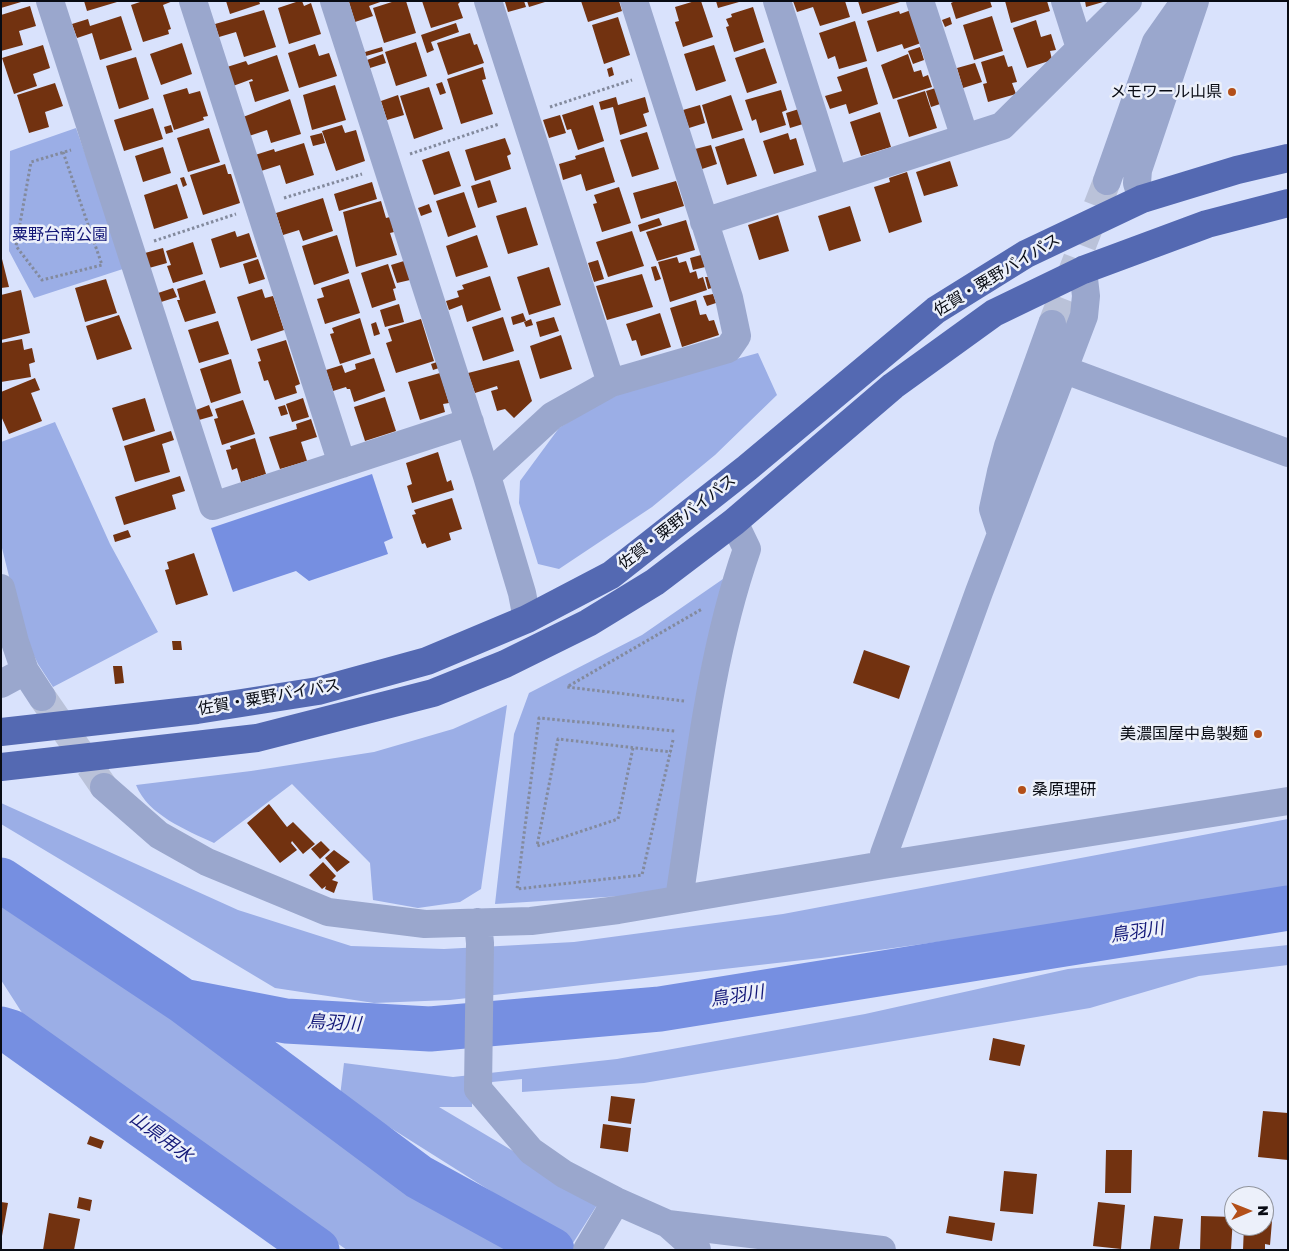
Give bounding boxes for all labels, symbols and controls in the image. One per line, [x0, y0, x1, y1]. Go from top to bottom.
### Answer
place label: メモワール山県 [1110, 82, 1222, 102]
marker: メモワール山県 [1226, 86, 1238, 98]
park label: 粟野台南公園 [12, 225, 108, 245]
street label: 佐賀・粟野バイパス [930, 230, 1064, 320]
street label: 佐賀・粟野バイパス [614, 470, 740, 574]
street label: 佐賀・粟野バイパス [196, 675, 342, 719]
place label: 美濃国屋中島製麺 [1120, 724, 1248, 744]
marker: 美濃国屋中島製麺 [1252, 728, 1264, 740]
place label: 桑原理研 [1032, 780, 1096, 800]
marker: 桑原理研 [1016, 784, 1028, 796]
water label: 鳥羽川 [1109, 917, 1165, 947]
water label: 鳥羽川 [709, 981, 765, 1011]
water label: 鳥羽川 [306, 1011, 362, 1035]
water label: 山県用水 [126, 1107, 196, 1167]
north arrow [1224, 1186, 1274, 1236]
text: N [1255, 1205, 1272, 1216]

